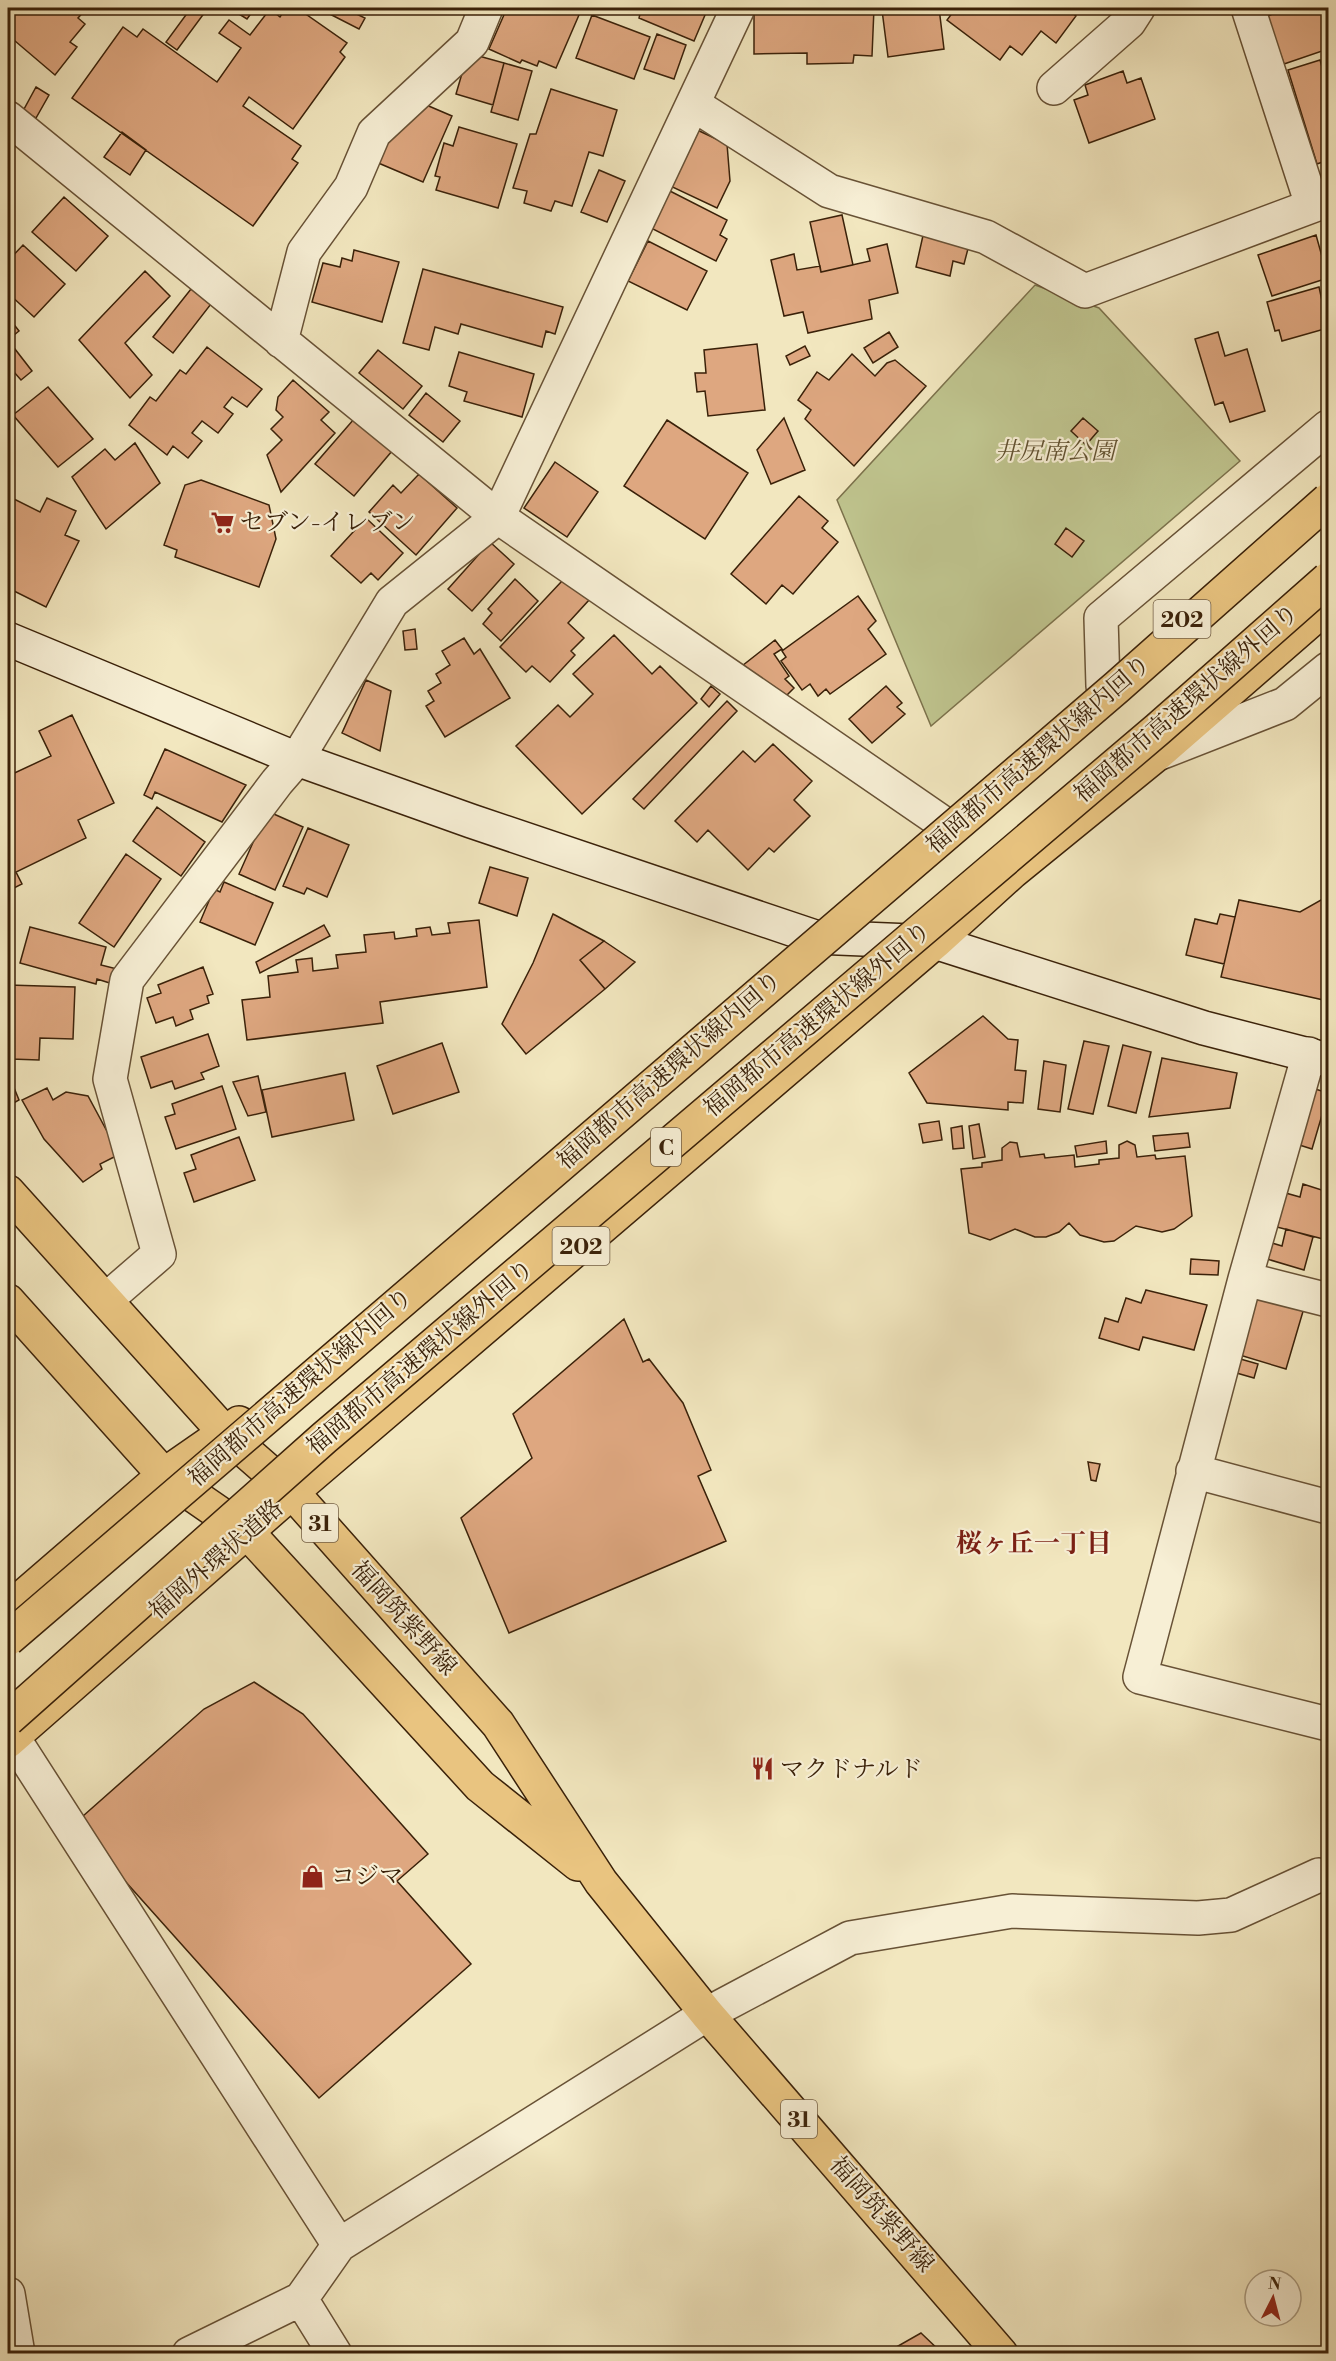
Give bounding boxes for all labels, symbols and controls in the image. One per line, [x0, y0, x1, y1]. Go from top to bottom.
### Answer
park label: 井尻南公園 [995, 437, 1119, 467]
place label: セブン-イレブン [240, 508, 416, 538]
supermarket icon: セブン-イレブン [209, 509, 235, 535]
street label: 福岡都市高速環状線外回り [1068, 598, 1305, 810]
road number: 202 [1154, 600, 1210, 638]
street label: 福岡都市高速環状線内回り [920, 649, 1157, 861]
street label: 福岡都市高速環状線外回り [698, 916, 938, 1124]
street label: 福岡都市高速環状線内回り [551, 965, 788, 1177]
road number: C [651, 1128, 681, 1166]
road number: 202 [552, 1227, 610, 1265]
street label: 福岡都市高速環状線外回り [301, 1254, 541, 1462]
street label: 福岡都市高速環状線内回り [182, 1282, 419, 1494]
street label: 福岡外環状道路 [143, 1493, 290, 1626]
road number: 31 [302, 1504, 338, 1542]
district label: 桜ヶ丘一丁目 [956, 1528, 1112, 1560]
street label: 福岡筑紫野線 [344, 1555, 463, 1682]
place label: マクドナルド [780, 1755, 923, 1785]
restaurant icon: マクドナルド [749, 1756, 775, 1782]
place label: コジマ [331, 1862, 403, 1892]
shop icon: コジマ [300, 1863, 326, 1889]
road number: 31 [781, 2100, 817, 2138]
street label: 福岡筑紫野線 [823, 2150, 940, 2279]
north arrow [1243, 2268, 1303, 2328]
text: N [1267, 2273, 1282, 2295]

